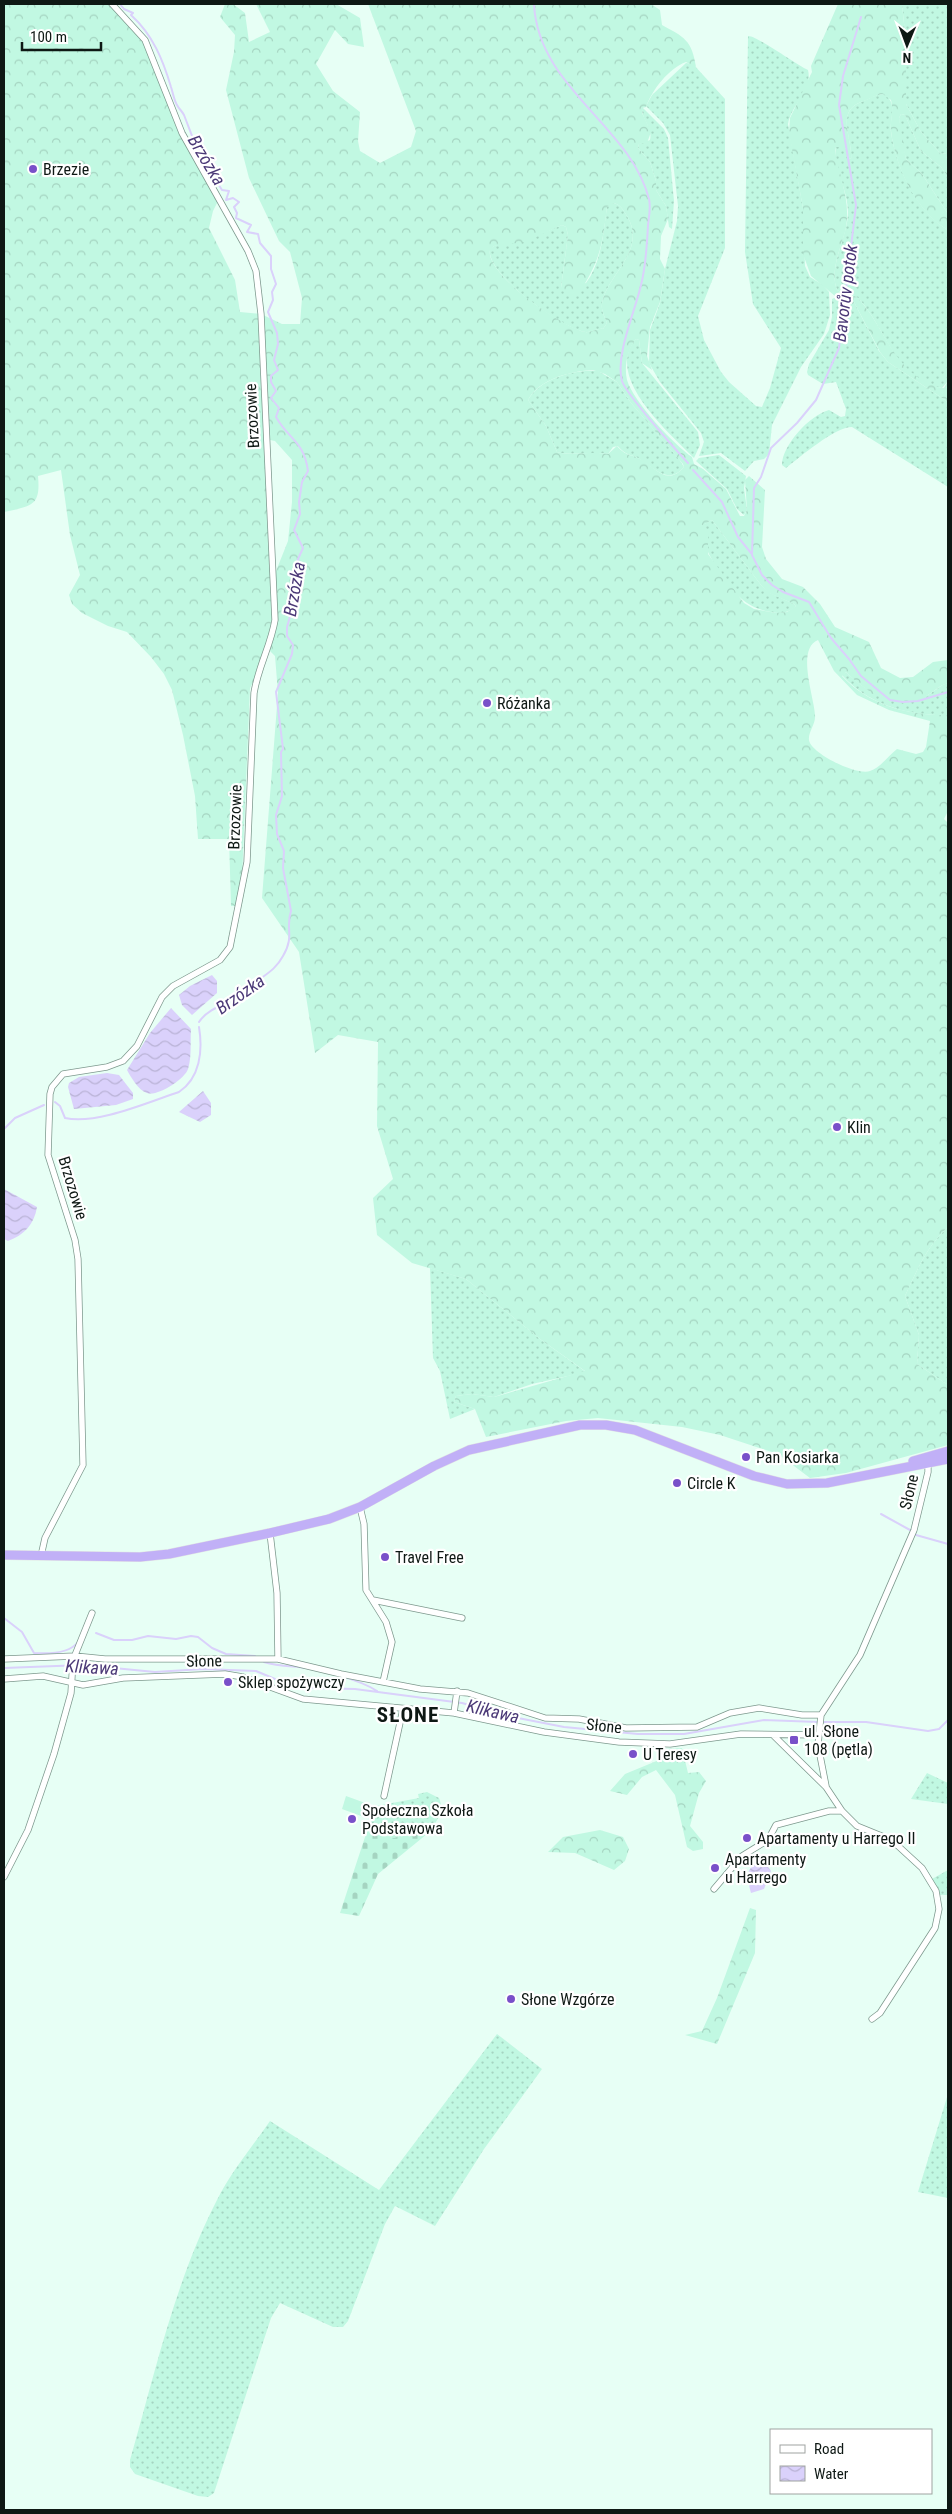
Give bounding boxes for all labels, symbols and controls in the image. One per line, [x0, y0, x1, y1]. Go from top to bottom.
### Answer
scale bar [22, 20, 101, 52]
north arrow [882, 20, 932, 70]
text: 100 m [30, 28, 67, 46]
text: N [902, 50, 911, 66]
water label: Brzózka [184, 131, 230, 189]
place label: Brzezie [43, 160, 89, 179]
marker: Brzezie [27, 163, 39, 175]
water label: Bavorův potok [829, 242, 862, 343]
street label: Brzozowie [241, 383, 263, 449]
water label: Brzózka [279, 560, 309, 618]
place label: Różanka [497, 694, 551, 713]
marker: Różanka [481, 697, 493, 709]
street label: Brzozowie [224, 784, 246, 850]
water label: Brzózka [211, 970, 269, 1018]
place label: Klin [847, 1118, 871, 1137]
marker: Klin [831, 1121, 843, 1133]
street label: Brzozowie [54, 1154, 92, 1222]
place label: Pan Kosiarka [756, 1448, 839, 1467]
marker: Pan Kosiarka [740, 1451, 752, 1463]
street label: Słone [896, 1473, 922, 1511]
place label: Circle K [687, 1474, 736, 1493]
marker: Circle K [671, 1477, 683, 1489]
place label: Travel Free [395, 1548, 464, 1567]
marker: Travel Free [379, 1551, 391, 1563]
street label: Słone [186, 1651, 222, 1671]
water label: Klikawa [65, 1655, 119, 1679]
place label: Sklep spożywczy [238, 1673, 345, 1692]
marker: Sklep spożywczy [222, 1676, 234, 1688]
water label: Klikawa [465, 1695, 521, 1727]
district label: SŁONE [377, 1703, 439, 1727]
street label: Słone [585, 1715, 623, 1737]
place label: ul. Słone 108 (pętla) [804, 1722, 873, 1759]
marker: ul. Słone 108 (pętla) [788, 1734, 800, 1746]
place label: U Teresy [643, 1745, 697, 1764]
marker: U Teresy [627, 1748, 639, 1760]
place label: Społeczna Szkoła Podstawowa [362, 1801, 473, 1838]
marker: Społeczna Szkoła Podstawowa [346, 1813, 358, 1825]
place label: Apartamenty u Harrego II [757, 1829, 916, 1848]
marker: Apartamenty u Harrego II [741, 1832, 753, 1844]
place label: Apartamenty u Harrego [725, 1850, 806, 1887]
marker: Apartamenty u Harrego [709, 1862, 721, 1874]
place label: Słone Wzgórze [521, 1990, 615, 2009]
marker: Słone Wzgórze [505, 1993, 517, 2005]
legend [770, 2429, 932, 2494]
text: Road [814, 2440, 844, 2458]
text: Water [814, 2465, 849, 2483]

